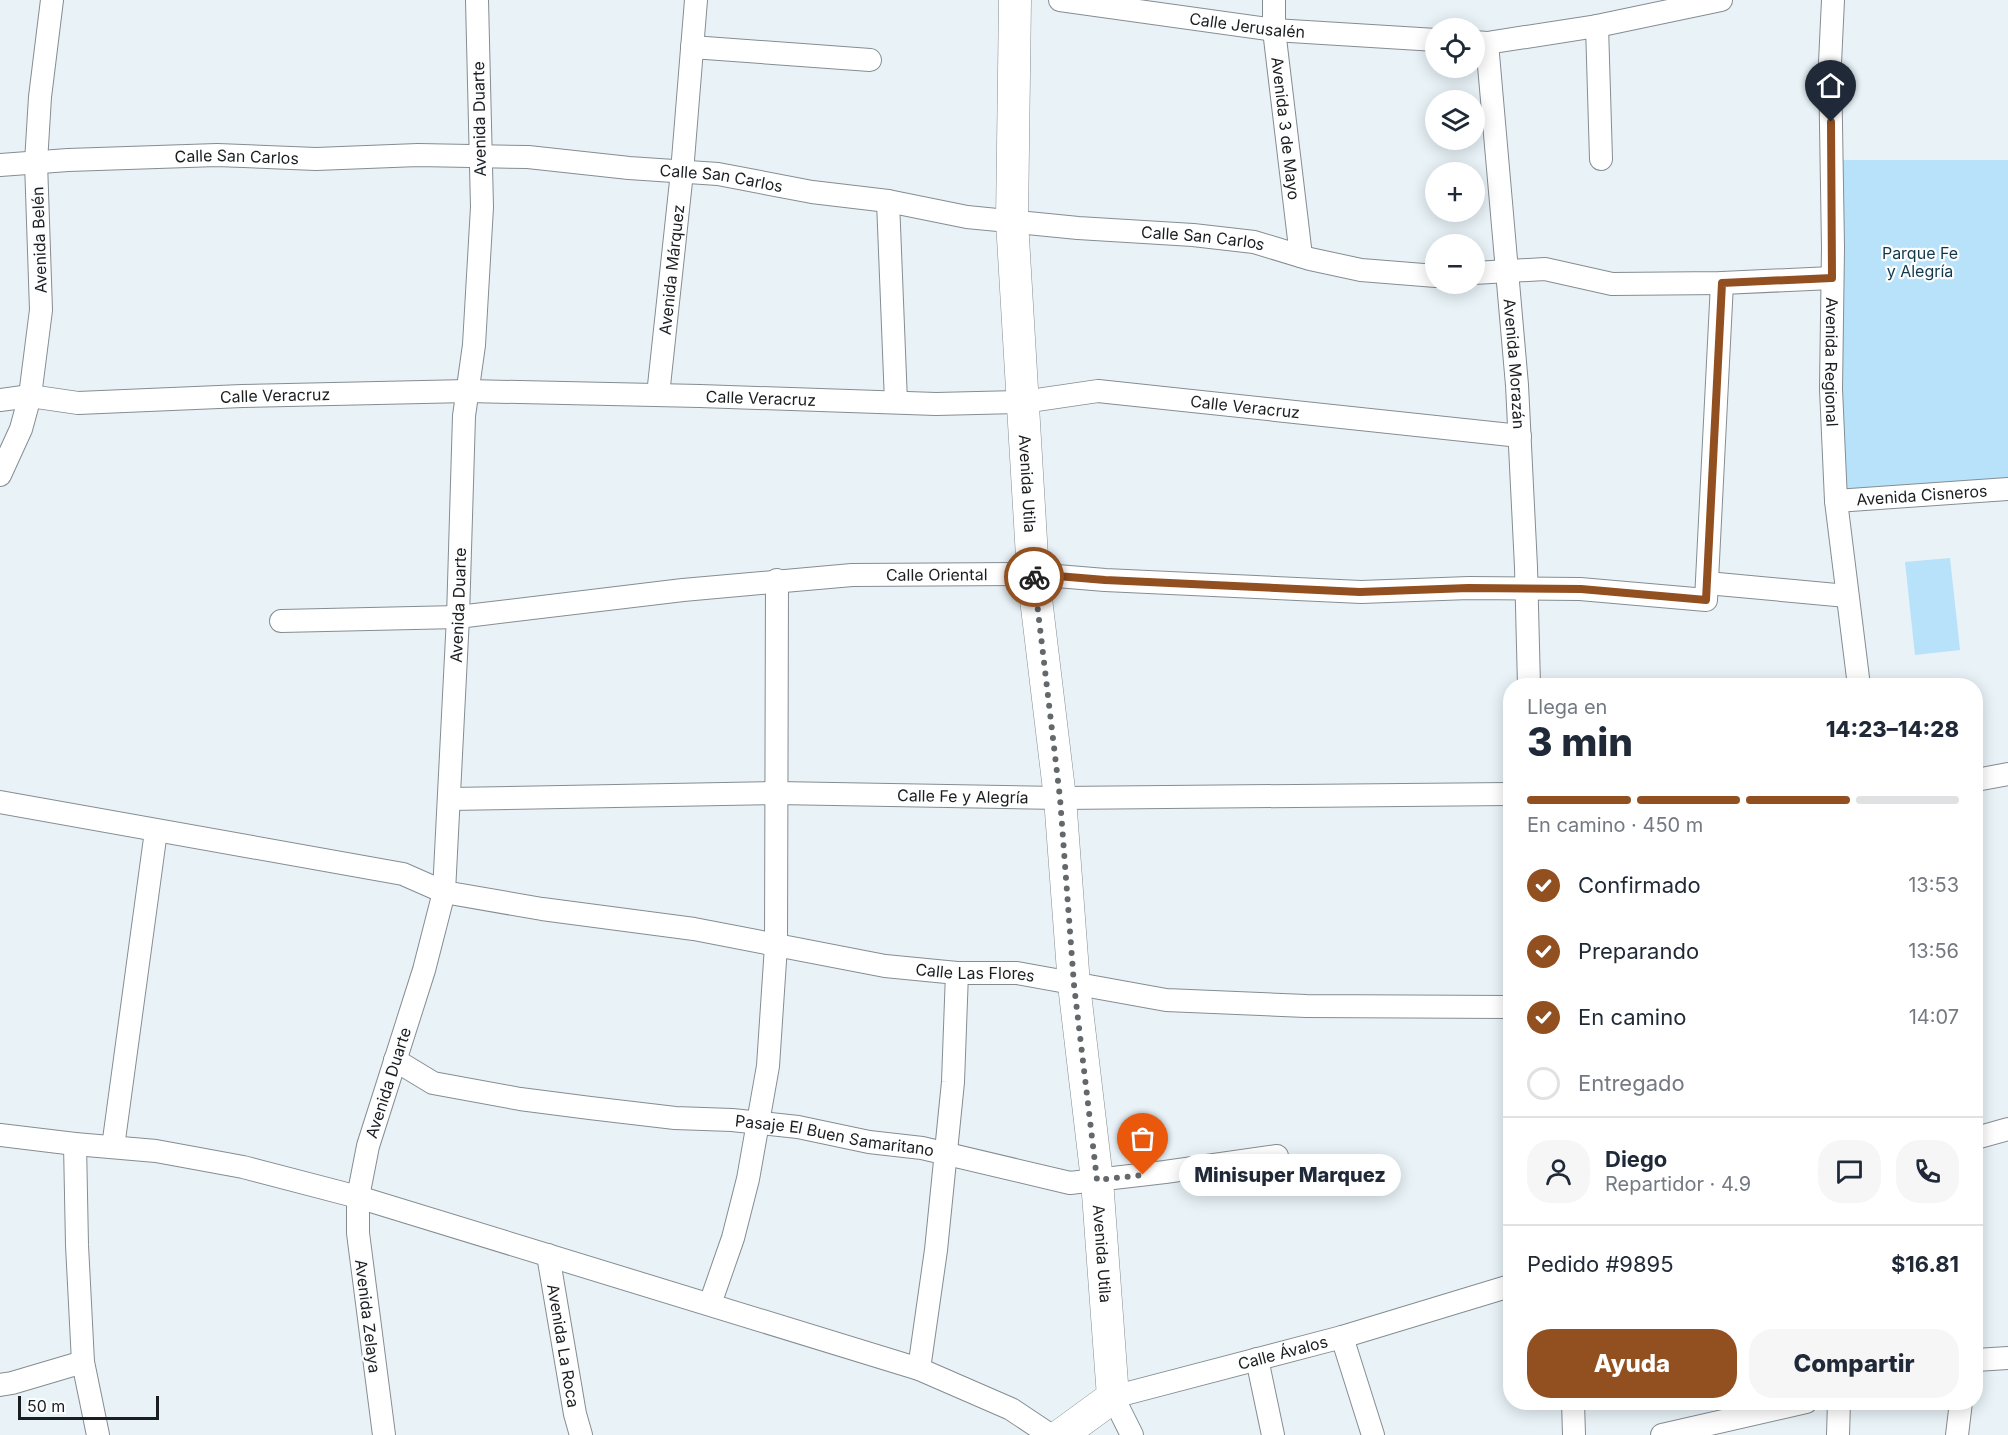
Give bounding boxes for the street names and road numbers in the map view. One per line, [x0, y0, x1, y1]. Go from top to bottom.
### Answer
street label: Calle Jerusalén [1188, 8, 1306, 42]
street label: Avenida 3 de Mayo [1267, 56, 1304, 201]
street label: Avenida Duarte [468, 61, 490, 177]
street label: Calle San Carlos [174, 145, 299, 168]
street label: Calle San Carlos [659, 160, 785, 196]
street label: Avenida Belén [27, 186, 51, 294]
street label: Avenida Márquez [655, 204, 688, 336]
street label: Calle San Carlos [1140, 222, 1267, 255]
street label: Avenida Regional [1821, 297, 1843, 427]
street label: Avenida Morazán [1499, 298, 1529, 430]
street label: Calle Veracruz [220, 384, 330, 407]
street label: Calle Veracruz [705, 386, 816, 410]
street label: Calle Veracruz [1189, 391, 1301, 422]
street label: Avenida Utila [1015, 434, 1041, 533]
street label: Avenida Cisneros [1856, 480, 1988, 510]
street label: Avenida Duarte [446, 547, 470, 663]
street label: Calle Oriental [886, 564, 988, 585]
street label: Calle Fe y Alegría [897, 785, 1029, 807]
street label: Calle Las Flores [915, 959, 1037, 986]
street label: Avenida Duarte [361, 1025, 415, 1141]
street label: Pasaje El Buen Samaritano [734, 1110, 936, 1161]
street label: Avenida Utila [1089, 1204, 1116, 1303]
street label: Avenida Zelaya [351, 1258, 385, 1374]
street label: Avenida La Roca [543, 1282, 584, 1409]
street label: Calle Ávalos [1236, 1331, 1330, 1374]

